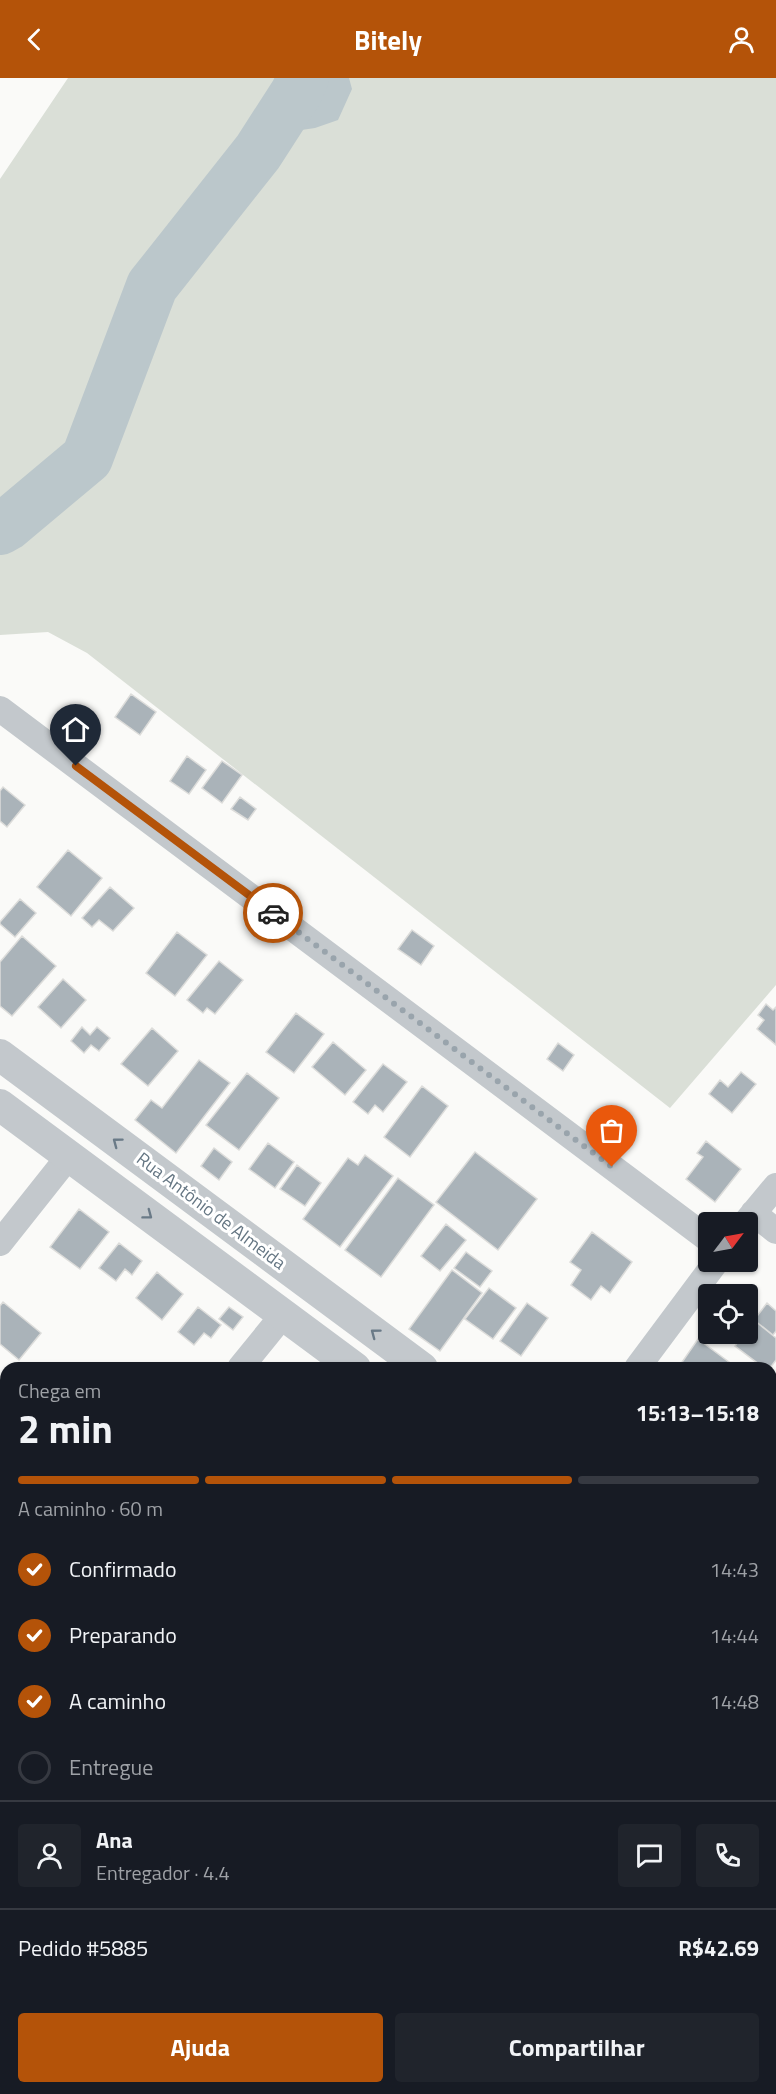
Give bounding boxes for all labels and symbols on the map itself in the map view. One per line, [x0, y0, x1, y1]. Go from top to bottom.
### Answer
pin [50, 704, 101, 766]
courier [243, 883, 303, 943]
pin [586, 1105, 637, 1167]
one-way arrow [113, 1138, 124, 1149]
street label: Rua Antônio de Almeida [131, 1145, 292, 1276]
one-way arrow [142, 1207, 153, 1218]
north arrow [698, 1212, 758, 1272]
one-way arrow [371, 1329, 382, 1340]

